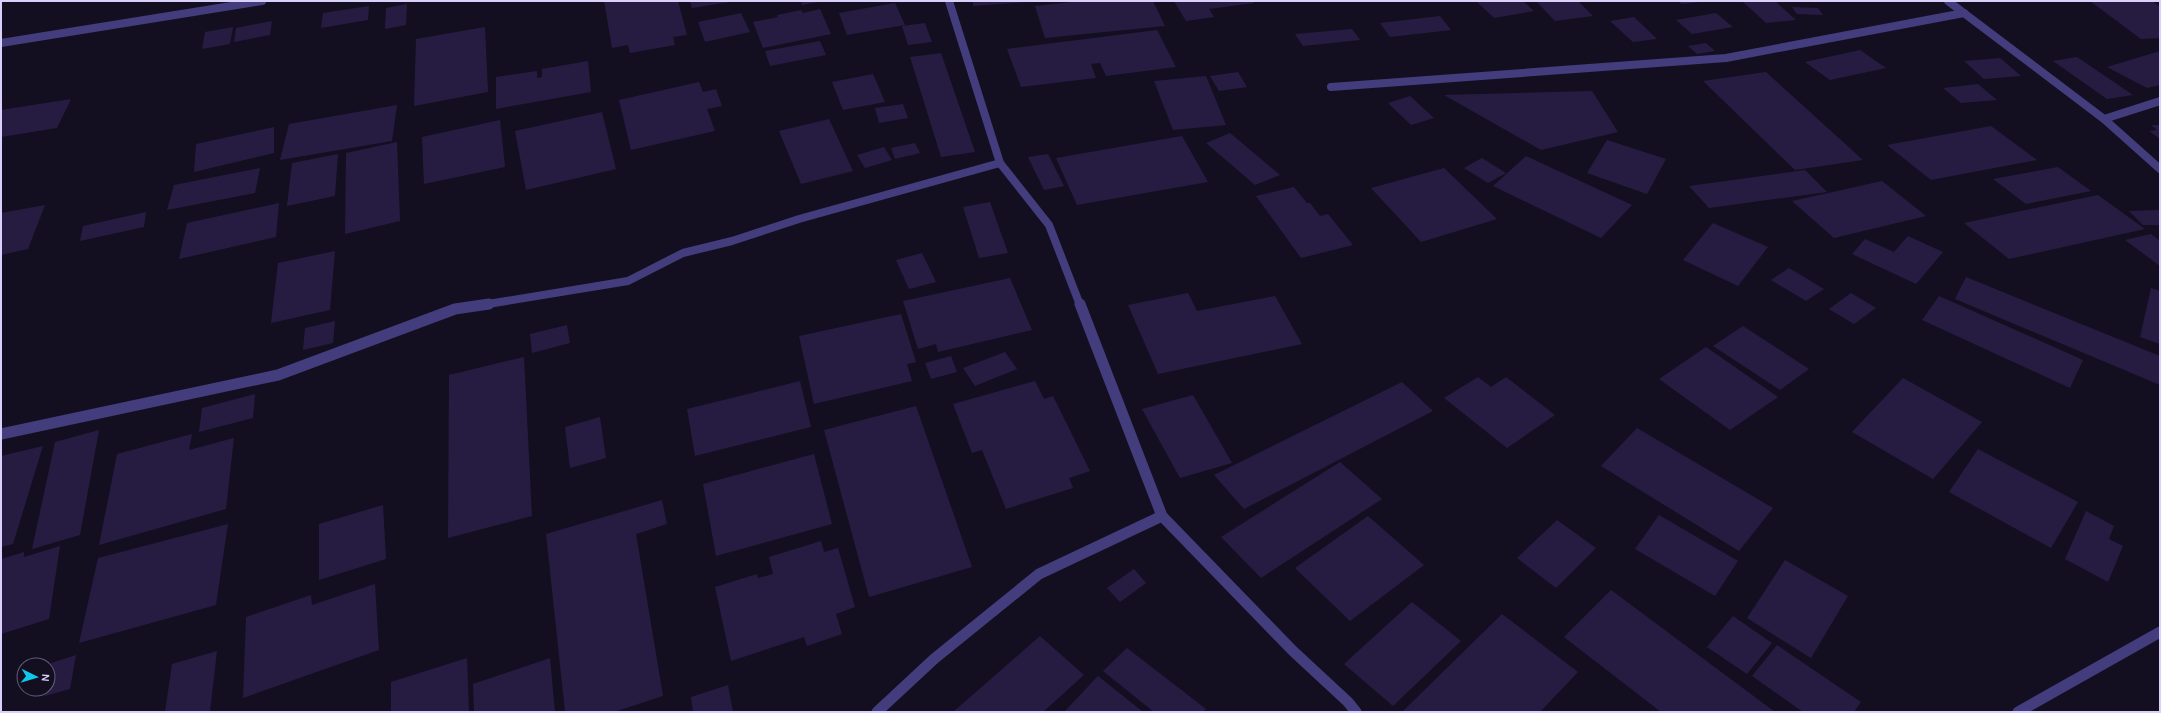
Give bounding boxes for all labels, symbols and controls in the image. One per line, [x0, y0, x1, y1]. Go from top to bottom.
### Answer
north arrow [16, 657, 56, 697]
text: N [39, 673, 52, 682]

